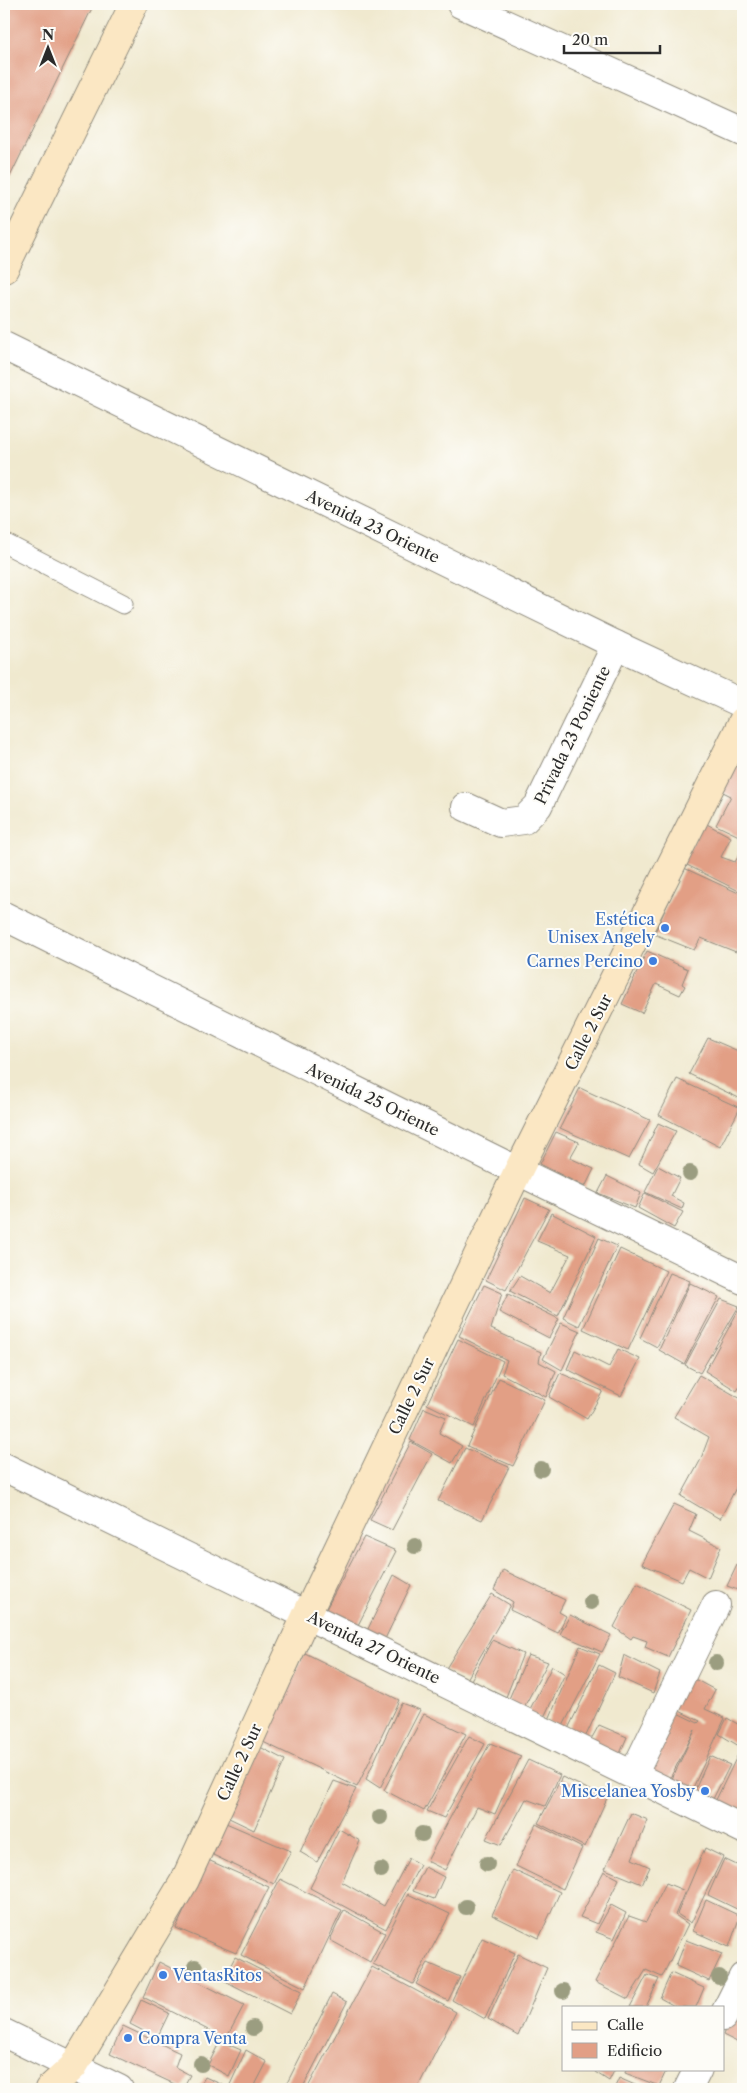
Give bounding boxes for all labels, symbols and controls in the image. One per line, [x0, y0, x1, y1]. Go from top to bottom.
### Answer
north arrow [22, 22, 72, 72]
scale bar [564, 22, 661, 54]
text: N [42, 26, 54, 44]
text: 20 m [572, 30, 608, 49]
street label: Avenida 23 Oriente [302, 485, 443, 567]
street label: Privada 23 Poniente [530, 662, 614, 808]
place label: Estética Unisex Angely [547, 909, 656, 947]
marker: Estética Unisex Angely [659, 922, 671, 934]
place label: Carnes Percino [527, 951, 643, 971]
marker: Carnes Percino [647, 955, 659, 967]
street label: Calle 2 Sur [560, 990, 616, 1074]
street label: Avenida 25 Oriente [302, 1058, 443, 1140]
street label: Calle 2 Sur [384, 1354, 438, 1438]
street label: Avenida 27 Oriente [304, 1606, 444, 1688]
street label: Calle 2 Sur [212, 1720, 266, 1804]
place label: Miscelanea Yosby [561, 1781, 696, 1801]
marker: Miscelanea Yosby [699, 1785, 711, 1797]
place label: VentasRitos [172, 1965, 262, 1985]
marker: VentasRitos [157, 1969, 169, 1981]
legend [562, 2006, 724, 2070]
text: Calle [607, 2015, 644, 2034]
place label: Compra Venta [138, 2028, 247, 2048]
marker: Compra Venta [122, 2032, 134, 2044]
text: Edificio [607, 2041, 662, 2060]

